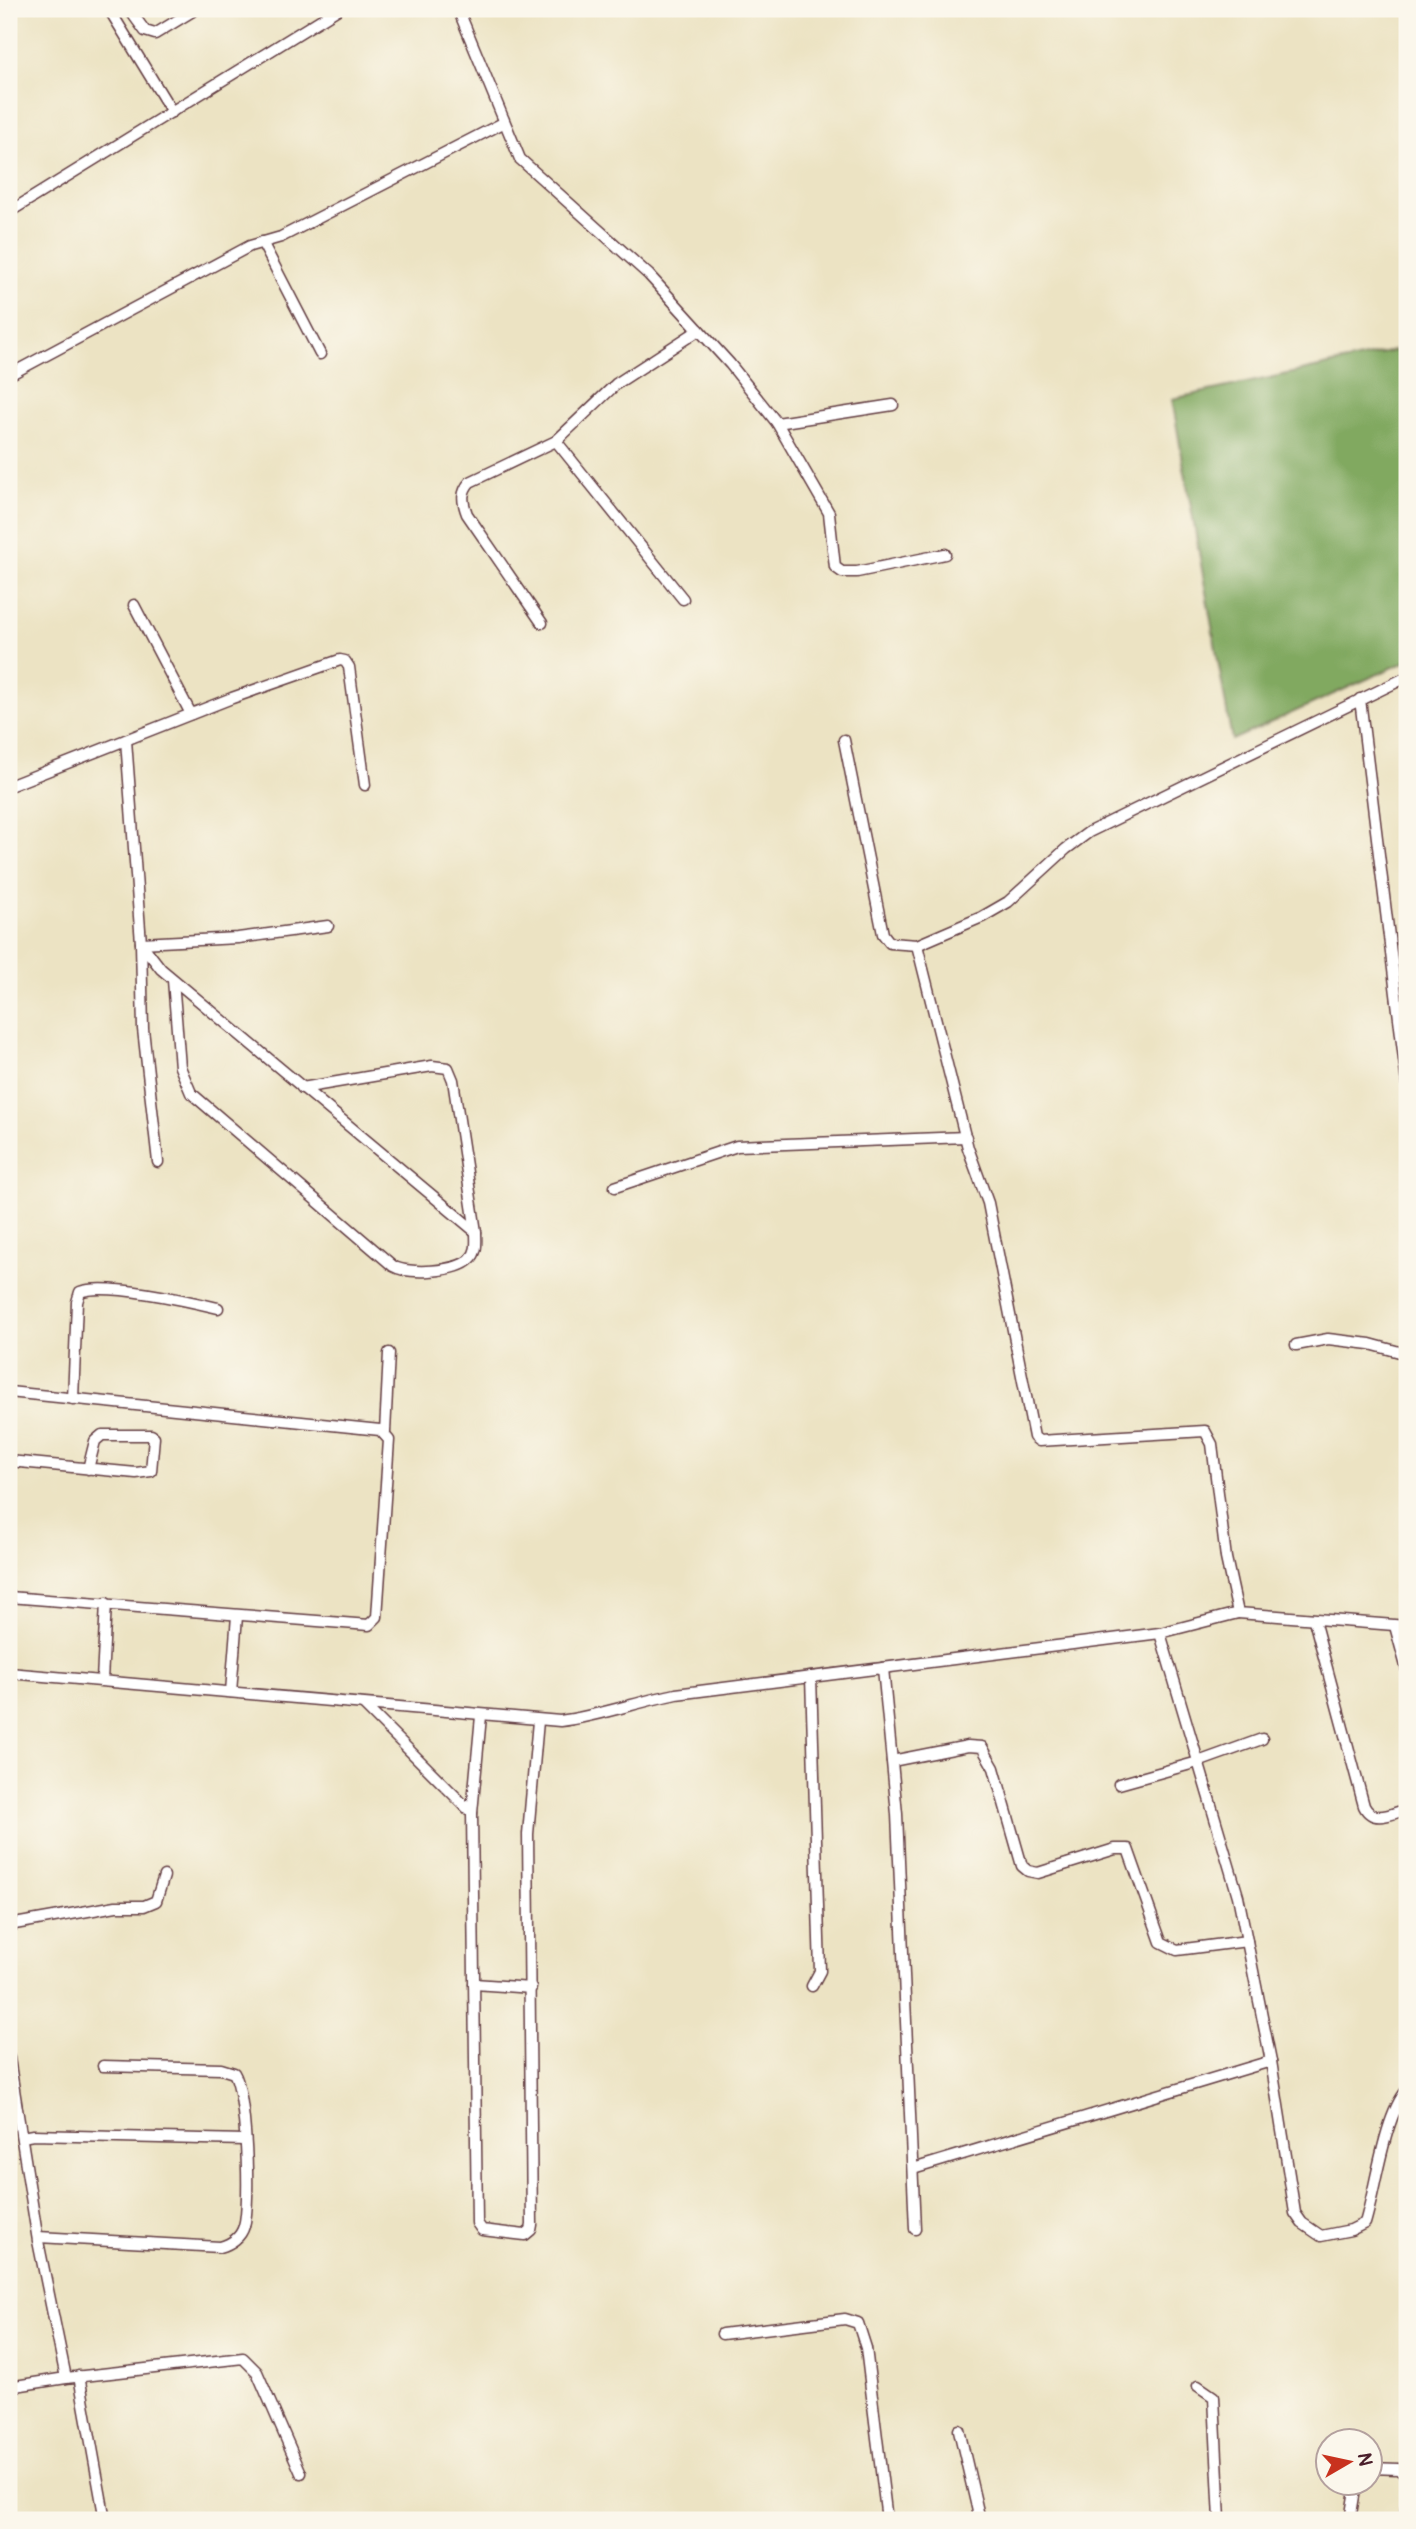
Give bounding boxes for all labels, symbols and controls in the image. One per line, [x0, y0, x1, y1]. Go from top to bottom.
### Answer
north arrow [1314, 2428, 1384, 2498]
text: N [1352, 2451, 1378, 2468]

